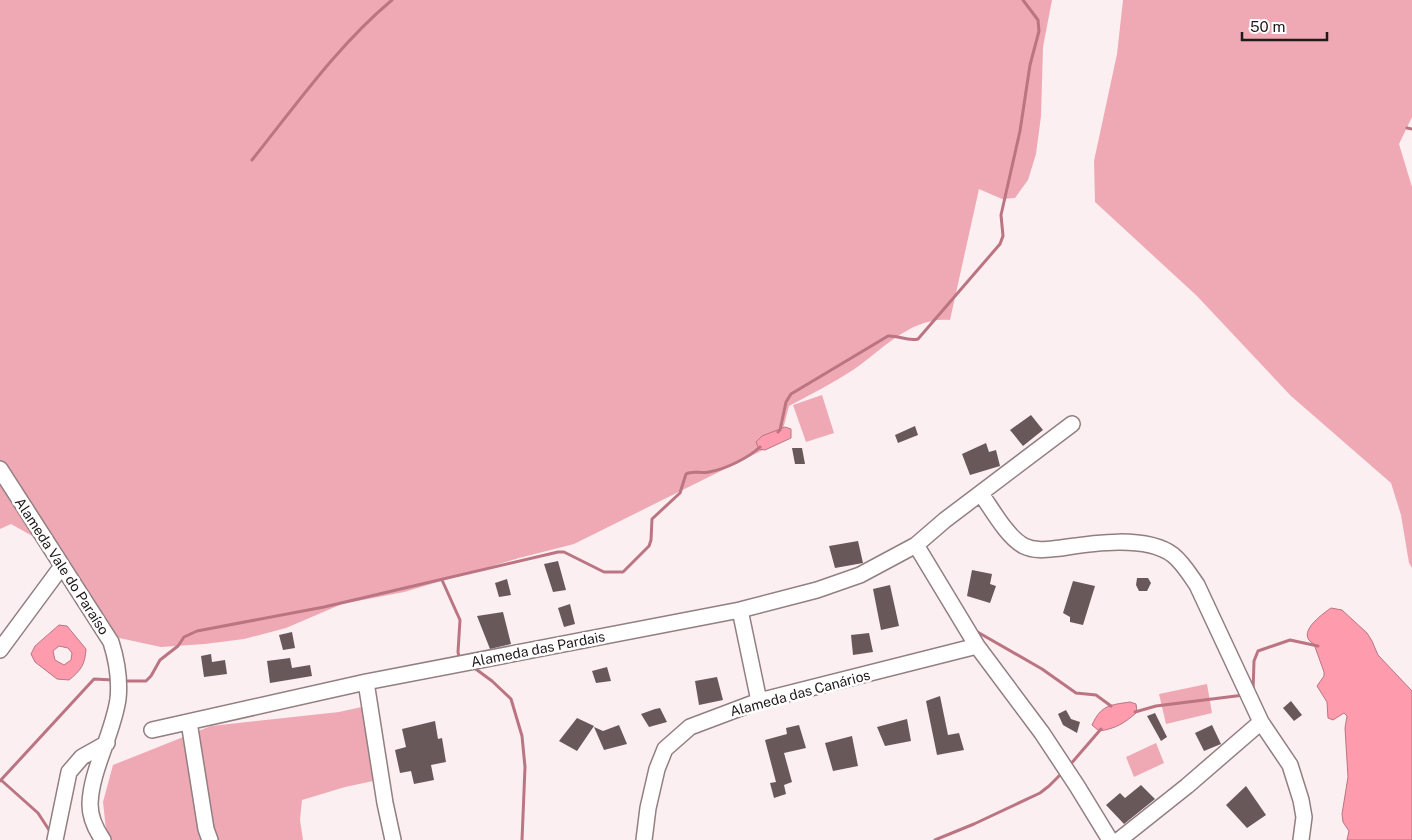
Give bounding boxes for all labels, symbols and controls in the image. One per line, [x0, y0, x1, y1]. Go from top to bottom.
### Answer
scale bar [1242, 10, 1327, 42]
text: 50 m [1250, 18, 1285, 35]
street label: Alameda Vale do Paraíso [12, 495, 112, 638]
street label: Alameda das Pardais [470, 628, 606, 670]
street label: Alameda das Canários [728, 667, 872, 719]

